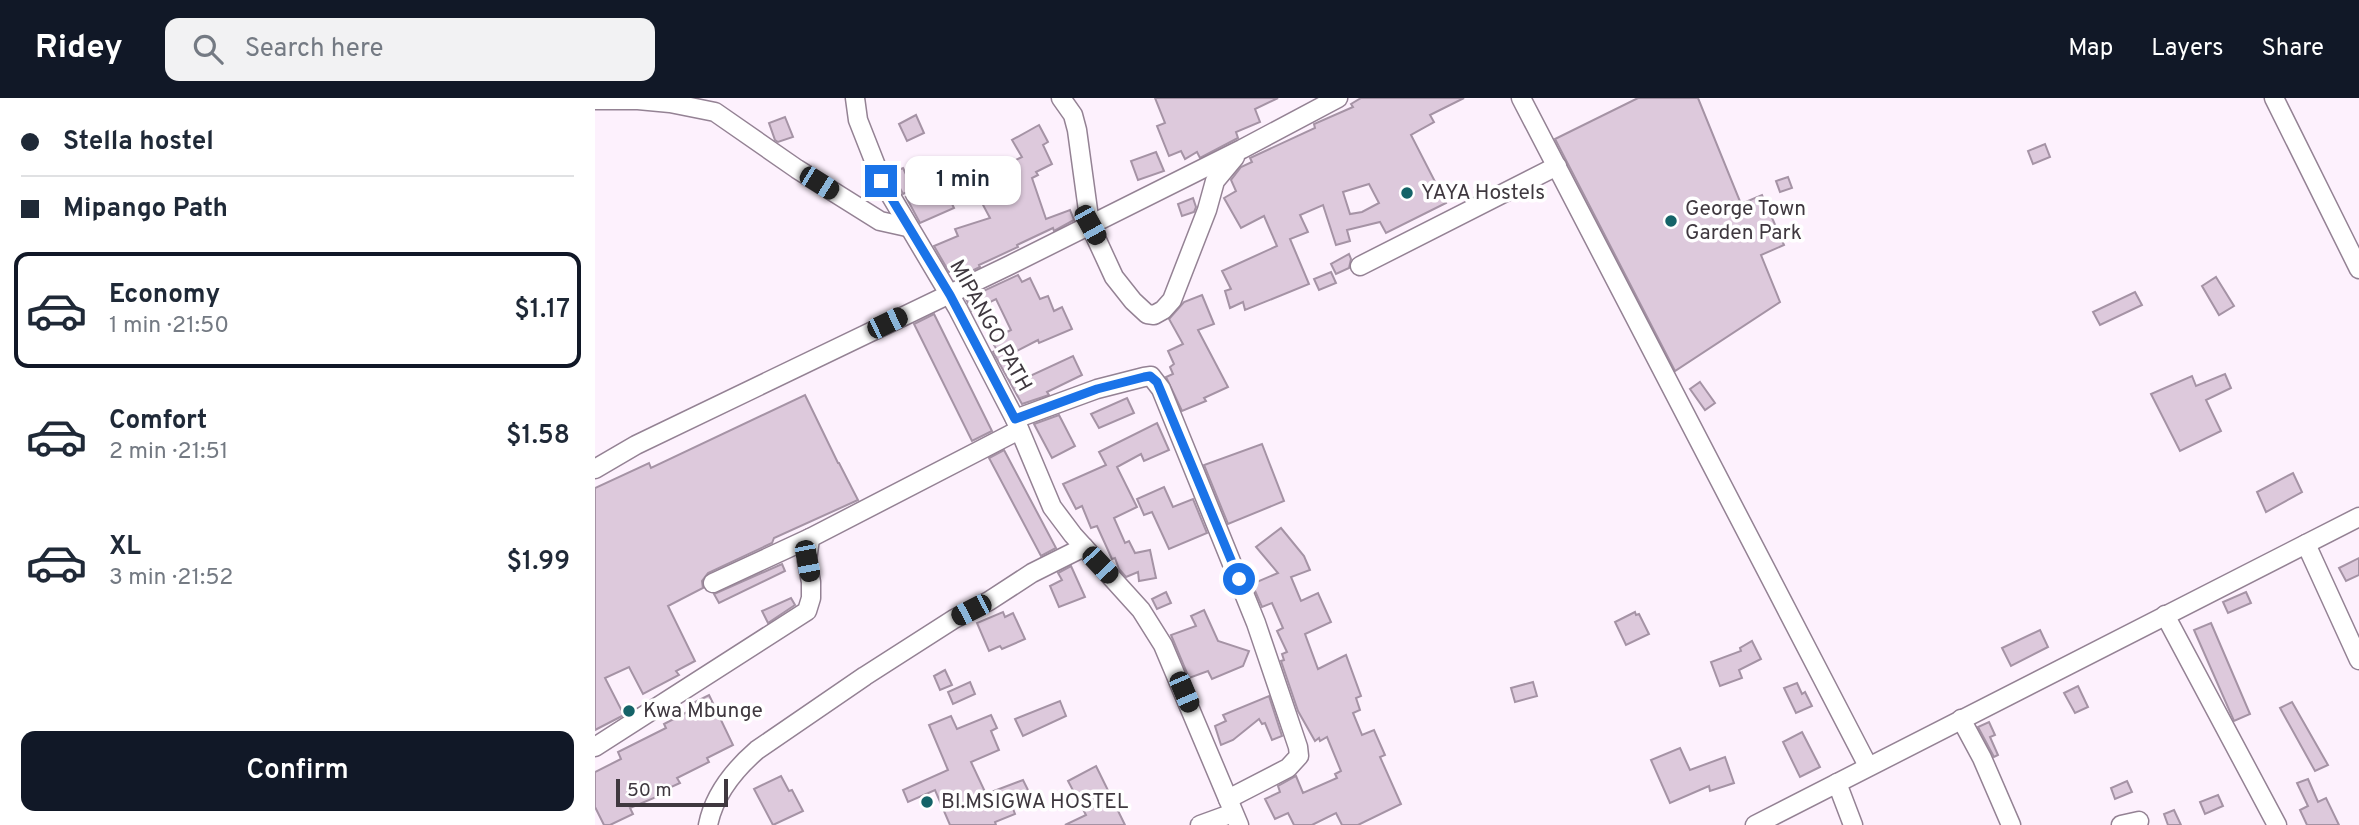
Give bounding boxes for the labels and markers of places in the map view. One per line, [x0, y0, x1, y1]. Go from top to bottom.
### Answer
place label: YAYA Hostels [1421, 180, 1545, 207]
marker: YAYA Hostels [1399, 185, 1415, 201]
place label: George Town Garden Park [1685, 196, 1806, 247]
marker: George Town Garden Park [1663, 213, 1679, 229]
place label: Kwa Mbunge [643, 698, 763, 725]
marker: Kwa Mbunge [621, 703, 637, 719]
place label: BI.MSIGWA HOSTEL [941, 789, 1129, 816]
marker: BI.MSIGWA HOSTEL [919, 794, 935, 810]

